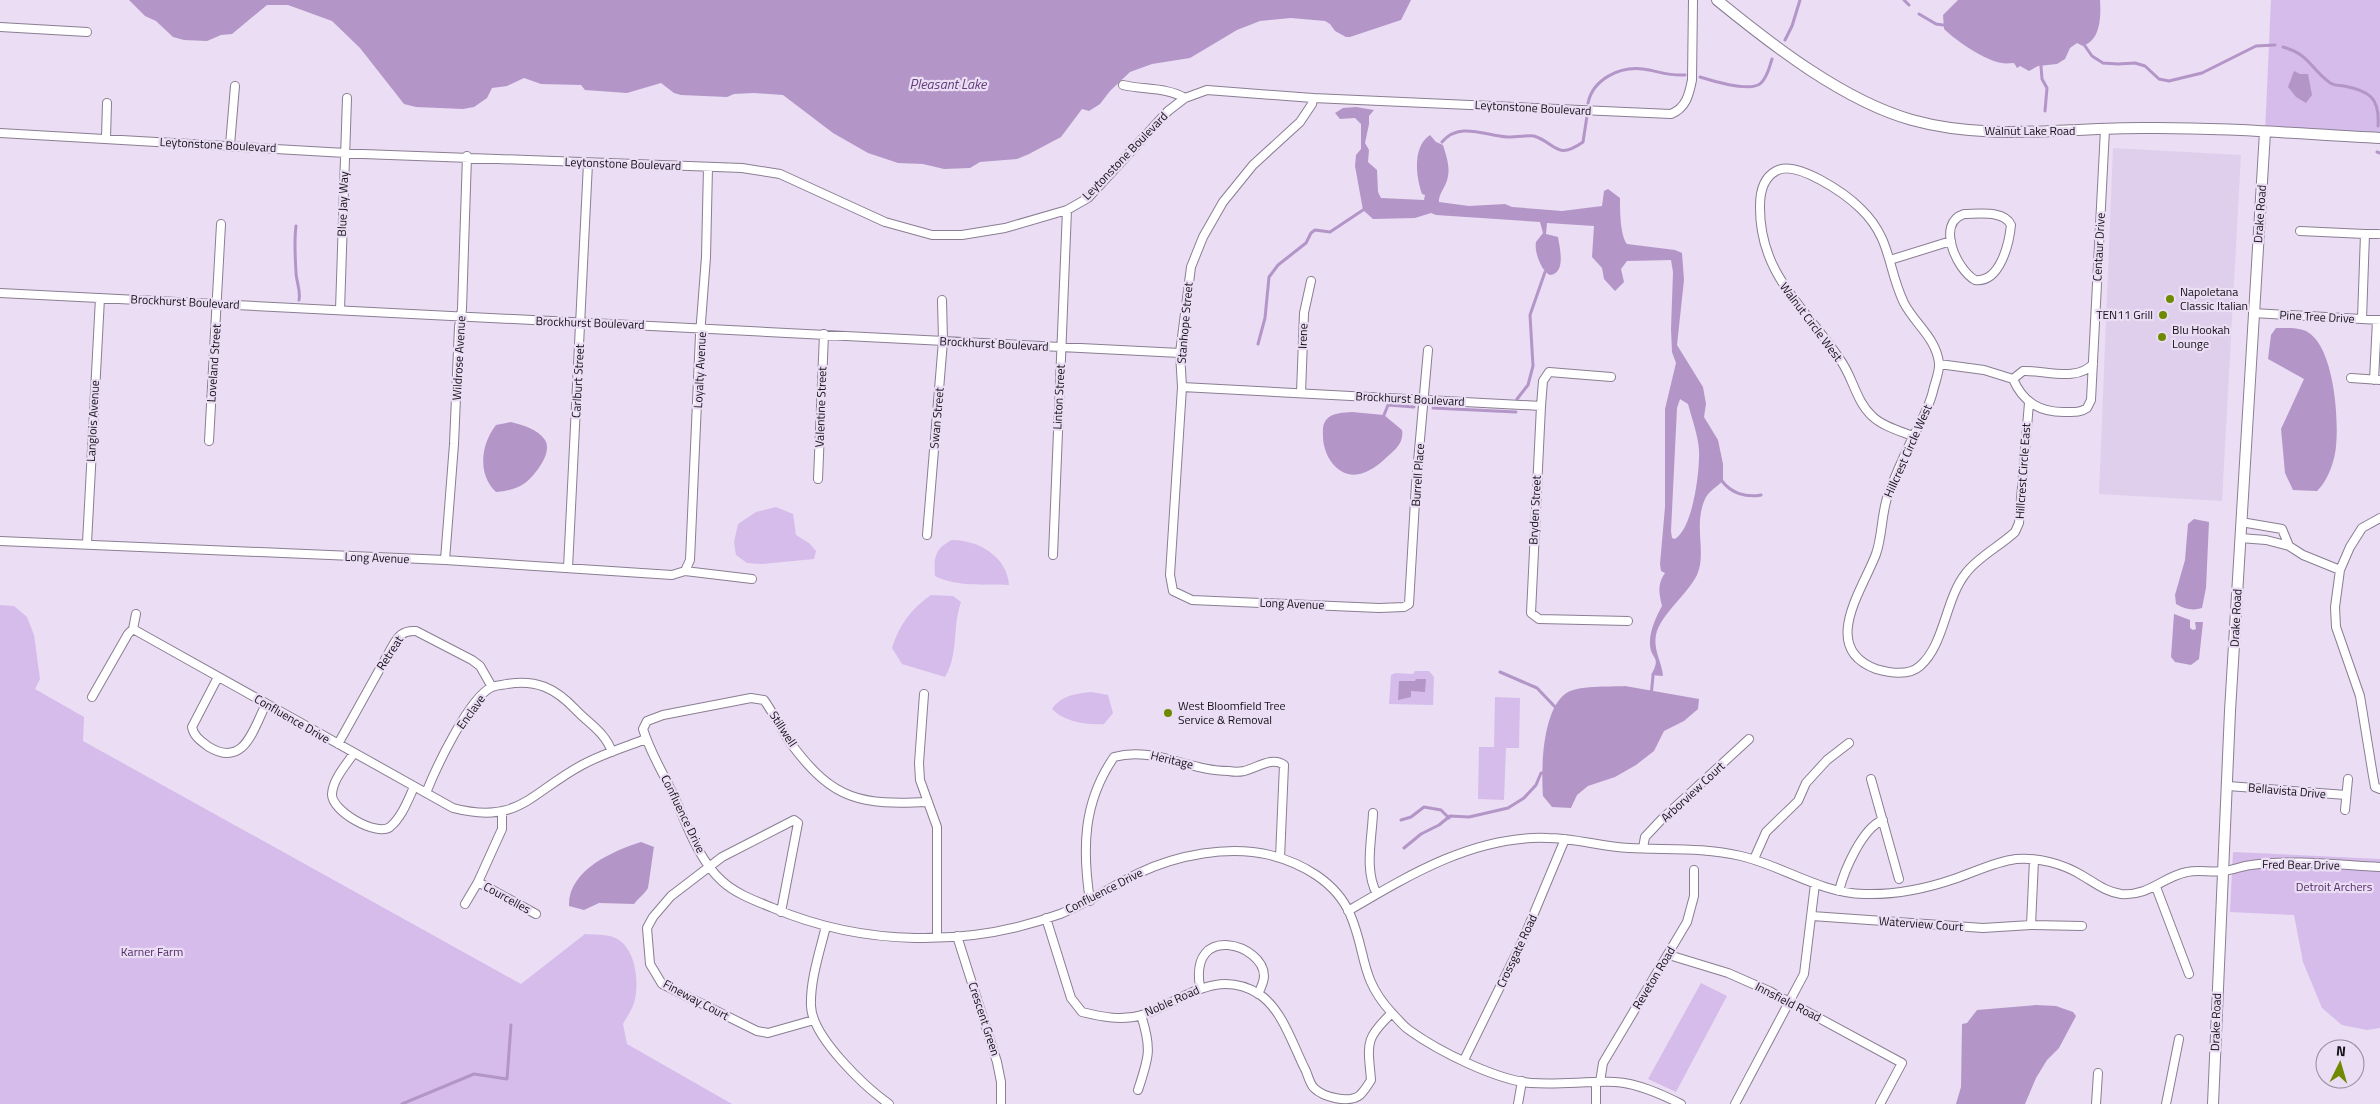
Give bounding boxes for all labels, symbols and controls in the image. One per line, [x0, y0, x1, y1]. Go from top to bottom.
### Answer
water label: Pleasant Lake [909, 73, 988, 94]
street label: Leytonstone Boulevard [1474, 95, 1592, 120]
street label: Leytonstone Boulevard [1077, 107, 1172, 204]
street label: Walnut Lake Road [1985, 121, 2075, 140]
street label: Leytonstone Boulevard [159, 132, 277, 157]
street label: Leytonstone Boulevard [564, 152, 682, 175]
street label: Blue Jay Way [332, 171, 353, 237]
street label: Drake Road [2248, 184, 2271, 244]
street label: Centaur Drive [2087, 212, 2110, 282]
street label: Walnut Circle West [1775, 278, 1848, 366]
street label: Stanhope Street [1171, 281, 1198, 365]
place label: Napoletana Classic Italian [2180, 282, 2248, 315]
street label: Brockhurst Boulevard [130, 289, 240, 314]
marker: Napoletana Classic Italian [2164, 293, 2176, 305]
place label: TEN11 Grill [2096, 305, 2153, 324]
street label: Pine Tree Drive [2279, 305, 2355, 328]
marker: TEN11 Grill [2157, 309, 2169, 321]
street label: Brockhurst Boulevard [535, 311, 645, 334]
street label: Wildrose Avenue [447, 315, 470, 401]
place label: Blu Hookah Lounge [2172, 320, 2230, 353]
street label: Loveland Street [201, 322, 226, 403]
street label: Irene [1293, 323, 1312, 349]
street label: Loyalty Avenue [688, 331, 711, 409]
street label: Brockhurst Boulevard [939, 331, 1049, 356]
marker: Blu Hookah Lounge [2156, 331, 2168, 343]
street label: Carlburt Street [566, 343, 589, 418]
street label: Linton Street [1047, 363, 1070, 430]
street label: Valentine Street [810, 365, 831, 448]
street label: Langlois Avenue [81, 380, 104, 462]
street label: Swan Street [924, 386, 949, 449]
street label: Brockhurst Boulevard [1355, 386, 1465, 411]
street label: Hillcrest Circle West [1878, 400, 1937, 500]
street label: Hillcrest Circle East [2010, 421, 2035, 520]
street label: Burrell Place [1406, 443, 1429, 507]
street label: Bryden Street [1523, 474, 1546, 545]
street label: Long Avenue [344, 547, 410, 568]
street label: Drake Road [2224, 588, 2247, 648]
street label: Long Avenue [1259, 593, 1325, 614]
street label: Retreat [371, 631, 408, 674]
street label: Confluence Drive [251, 689, 334, 748]
street label: Enclave [452, 690, 490, 733]
place label: West Bloomfield Tree Service & Removal [1178, 696, 1286, 729]
street label: Stillwell [765, 707, 802, 750]
marker: West Bloomfield Tree Service & Removal [1162, 707, 1174, 719]
street label: Heritage [1149, 745, 1195, 774]
street label: Arborview Court [1656, 756, 1730, 826]
street label: Confluence Drive [656, 771, 711, 856]
street label: Bellavista Drive [2247, 778, 2327, 803]
street label: Fred Bear Drive [2262, 854, 2340, 875]
street label: Confluence Drive [1062, 863, 1146, 918]
street label: Courcelles [480, 877, 535, 919]
park label: Detroit Archers [2296, 877, 2373, 896]
street label: Crossgate Road [1491, 911, 1542, 991]
street label: Waterview Court [1878, 911, 1965, 936]
park label: Karner Farm [121, 942, 183, 961]
street label: Reveton Road [1627, 943, 1680, 1013]
street label: Fineway Court [660, 974, 733, 1025]
street label: Innsfield Road [1752, 977, 1825, 1026]
street label: Crescent Green [964, 979, 1005, 1058]
street label: Noble Road [1141, 980, 1202, 1021]
street label: Drake Road [2205, 993, 2226, 1051]
north arrow [2315, 1039, 2365, 1089]
text: N [2335, 1040, 2347, 1061]

